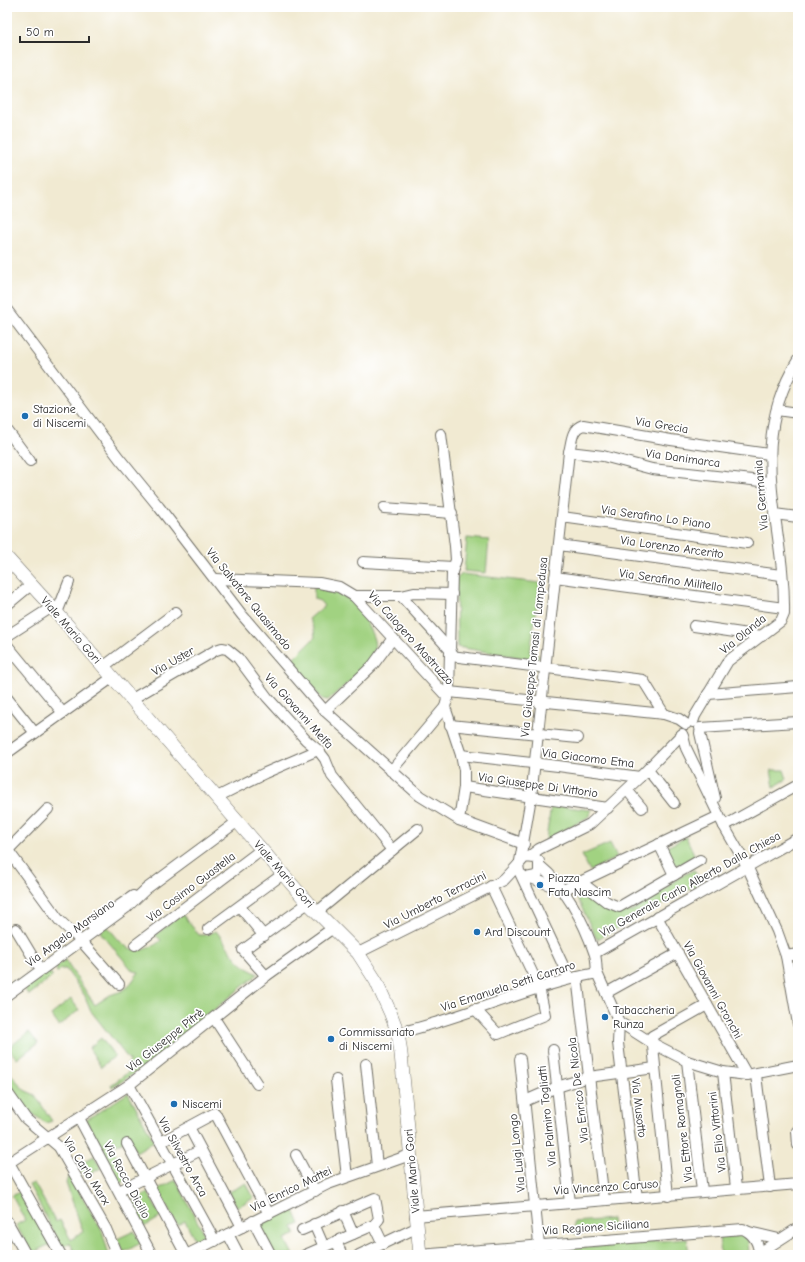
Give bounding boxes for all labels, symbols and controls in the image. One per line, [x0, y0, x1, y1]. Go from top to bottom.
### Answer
scale bar [20, 18, 89, 44]
text: 50 m [26, 25, 54, 39]
place label: Stazione di Niscemi [33, 402, 86, 430]
marker: Stazione di Niscemi [20, 411, 30, 421]
street label: Via Grecia [635, 414, 689, 436]
street label: Via Danimarca [645, 446, 721, 470]
street label: Via Germania [751, 459, 771, 531]
street label: Via Serafino Lo Piano [600, 502, 712, 532]
street label: Via Lorenzo Arcerito [619, 533, 725, 561]
street label: Via Salvatore Quasimodo [204, 545, 294, 653]
street label: Via Giuseppe Tomasi di Lampedusa [518, 556, 550, 738]
street label: Via Serafino Militello [618, 566, 724, 594]
street label: Via Calogero Mastruzzo [365, 588, 457, 688]
street label: Viale Mario Gori [38, 594, 104, 666]
street label: Via Olanda [717, 611, 769, 657]
street label: Via Uster [149, 643, 197, 679]
street label: Via Giovanni Melfa [262, 671, 336, 751]
street label: Via Giacomo Etna [541, 745, 635, 771]
street label: Via Giuseppe Di Vittorio [477, 770, 599, 800]
street label: Via Generale Carlo Alberto Dalla Chiesa [597, 828, 783, 940]
street label: Viale Mario Gori [251, 838, 317, 910]
street label: Via Cosimo Guastella [144, 849, 238, 925]
street label: Via Umberto Terracini [382, 868, 488, 932]
place label: Piazza Fata Nascim [548, 871, 611, 899]
marker: Piazza Fata Nascim [535, 880, 545, 890]
street label: Via Angelo Marsiano [23, 896, 117, 970]
place label: Ard Discount [485, 925, 551, 939]
marker: Ard Discount [472, 927, 482, 937]
street label: Via Giovanni Gronchi [680, 939, 746, 1041]
street label: Via Emanuela Setti Carraro [439, 958, 577, 1014]
place label: Tabaccheria Runza [613, 1003, 675, 1031]
street label: Via Giuseppe Pitrè [124, 1006, 206, 1074]
marker: Tabaccheria Runza [600, 1012, 610, 1022]
place label: Commissariato di Niscemi [339, 1025, 415, 1053]
marker: Commissariato di Niscemi [326, 1034, 336, 1044]
street label: Via Enrico De Nicola [565, 1037, 591, 1143]
street label: Via Palmiro Togliatti [535, 1065, 559, 1167]
street label: Via Ettore Romagnoli [668, 1073, 696, 1183]
street label: Via Musotto [628, 1078, 650, 1138]
street label: Via Elio Vittorini [705, 1091, 729, 1173]
place label: Niscemi [182, 1097, 222, 1111]
marker: Niscemi [169, 1099, 179, 1109]
street label: Via Luigi Longo [506, 1113, 528, 1193]
street label: Via Silvestro Arca [155, 1115, 211, 1199]
street label: Viale Mario Gori [401, 1128, 423, 1214]
street label: Via Carlo Marx [61, 1134, 114, 1208]
street label: Via Rocco Dicillo [101, 1139, 153, 1221]
street label: Via Enrico Mattei [248, 1163, 334, 1215]
street label: Via Vincenzo Caruso [553, 1176, 659, 1198]
street label: Via Regione Siciliana [542, 1216, 650, 1238]

